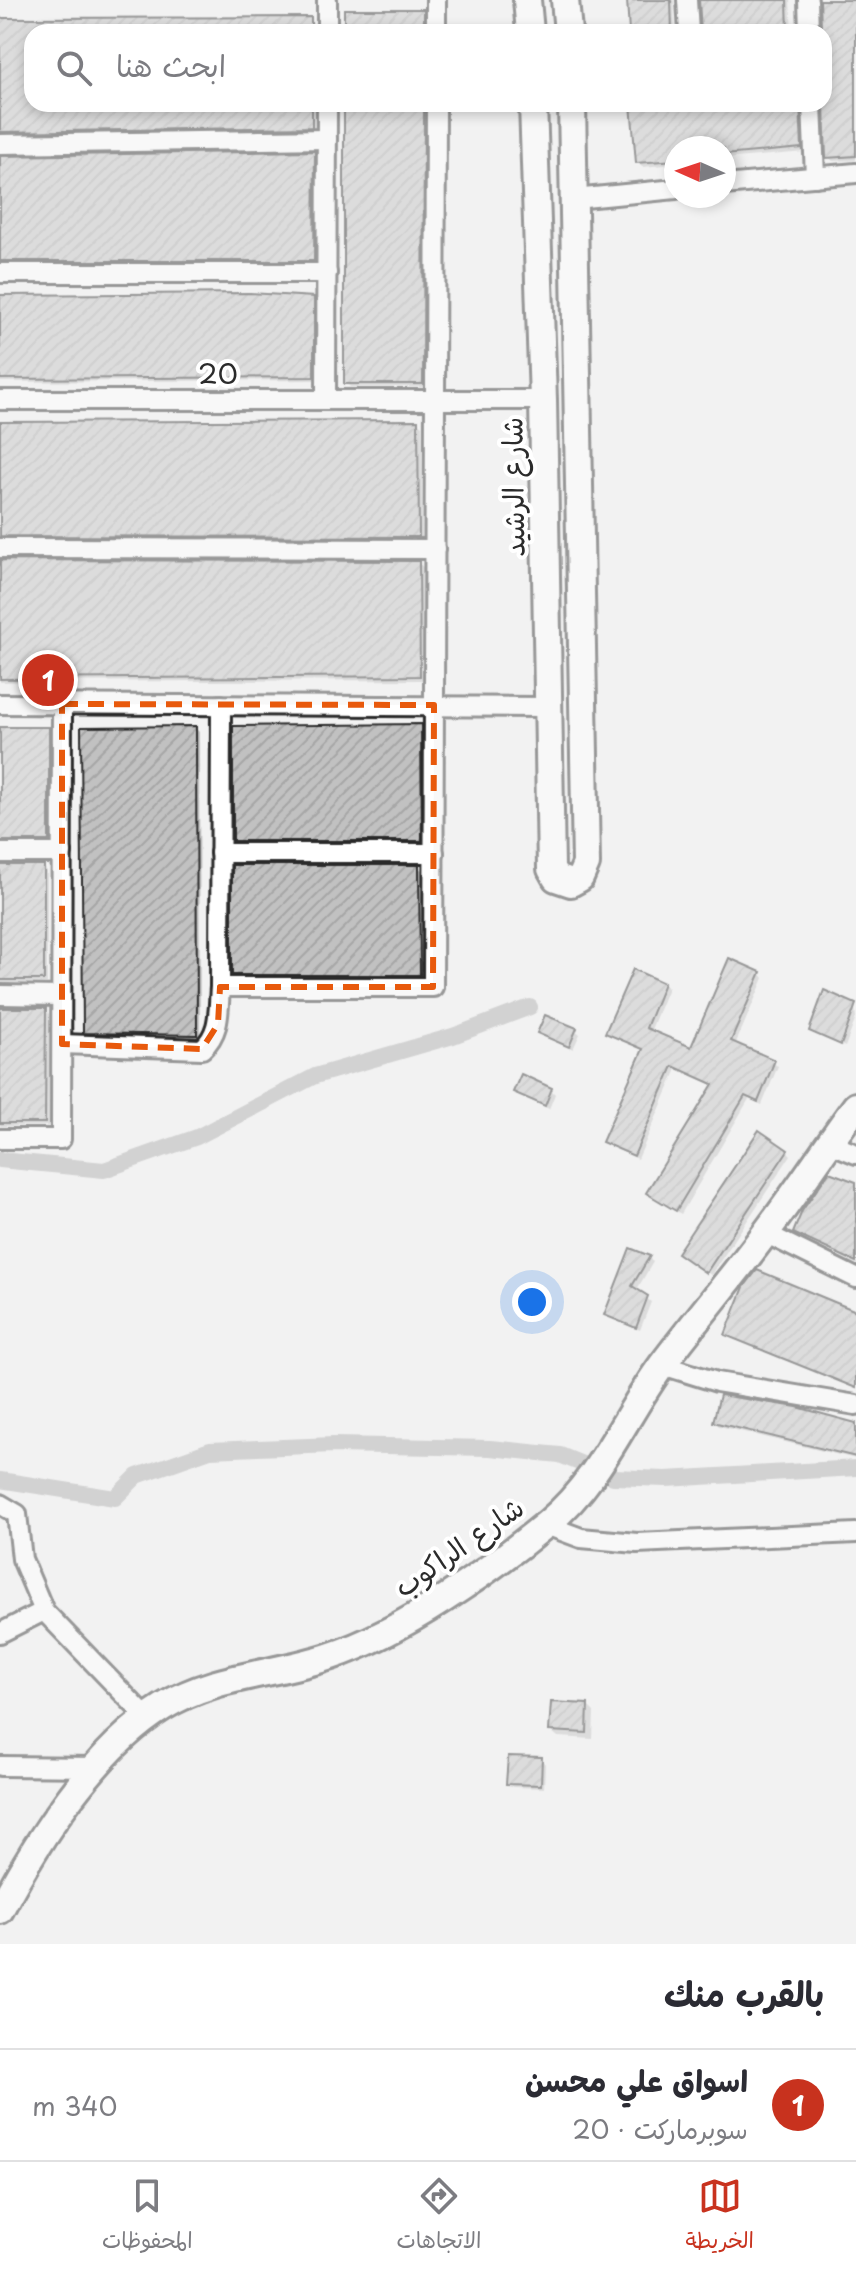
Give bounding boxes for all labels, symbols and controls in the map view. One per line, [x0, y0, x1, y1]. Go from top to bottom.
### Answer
search box [24, 24, 832, 112]
text: ابحث هنا [116, 42, 226, 87]
icon: search [52, 46, 96, 90]
north arrow [664, 136, 736, 208]
street label: 20 [198, 351, 238, 394]
street label: شارع الرشيد [489, 417, 535, 557]
pin: 1 [22, 650, 74, 710]
your location [512, 1282, 552, 1322]
street label: شارع الراكوب [384, 1485, 532, 1607]
text: بالقرب منك [664, 1967, 824, 2019]
text: اسواق علي محسن [525, 2057, 748, 2102]
text: 340 m [32, 2086, 118, 2125]
text: 1 [792, 2086, 804, 2125]
text: سوبرماركت · 20 [572, 2109, 748, 2148]
tab: المحفوظات [102, 2174, 193, 2260]
tab: الاتجاهات [396, 2174, 481, 2260]
tab: الخريطة [685, 2174, 754, 2260]

